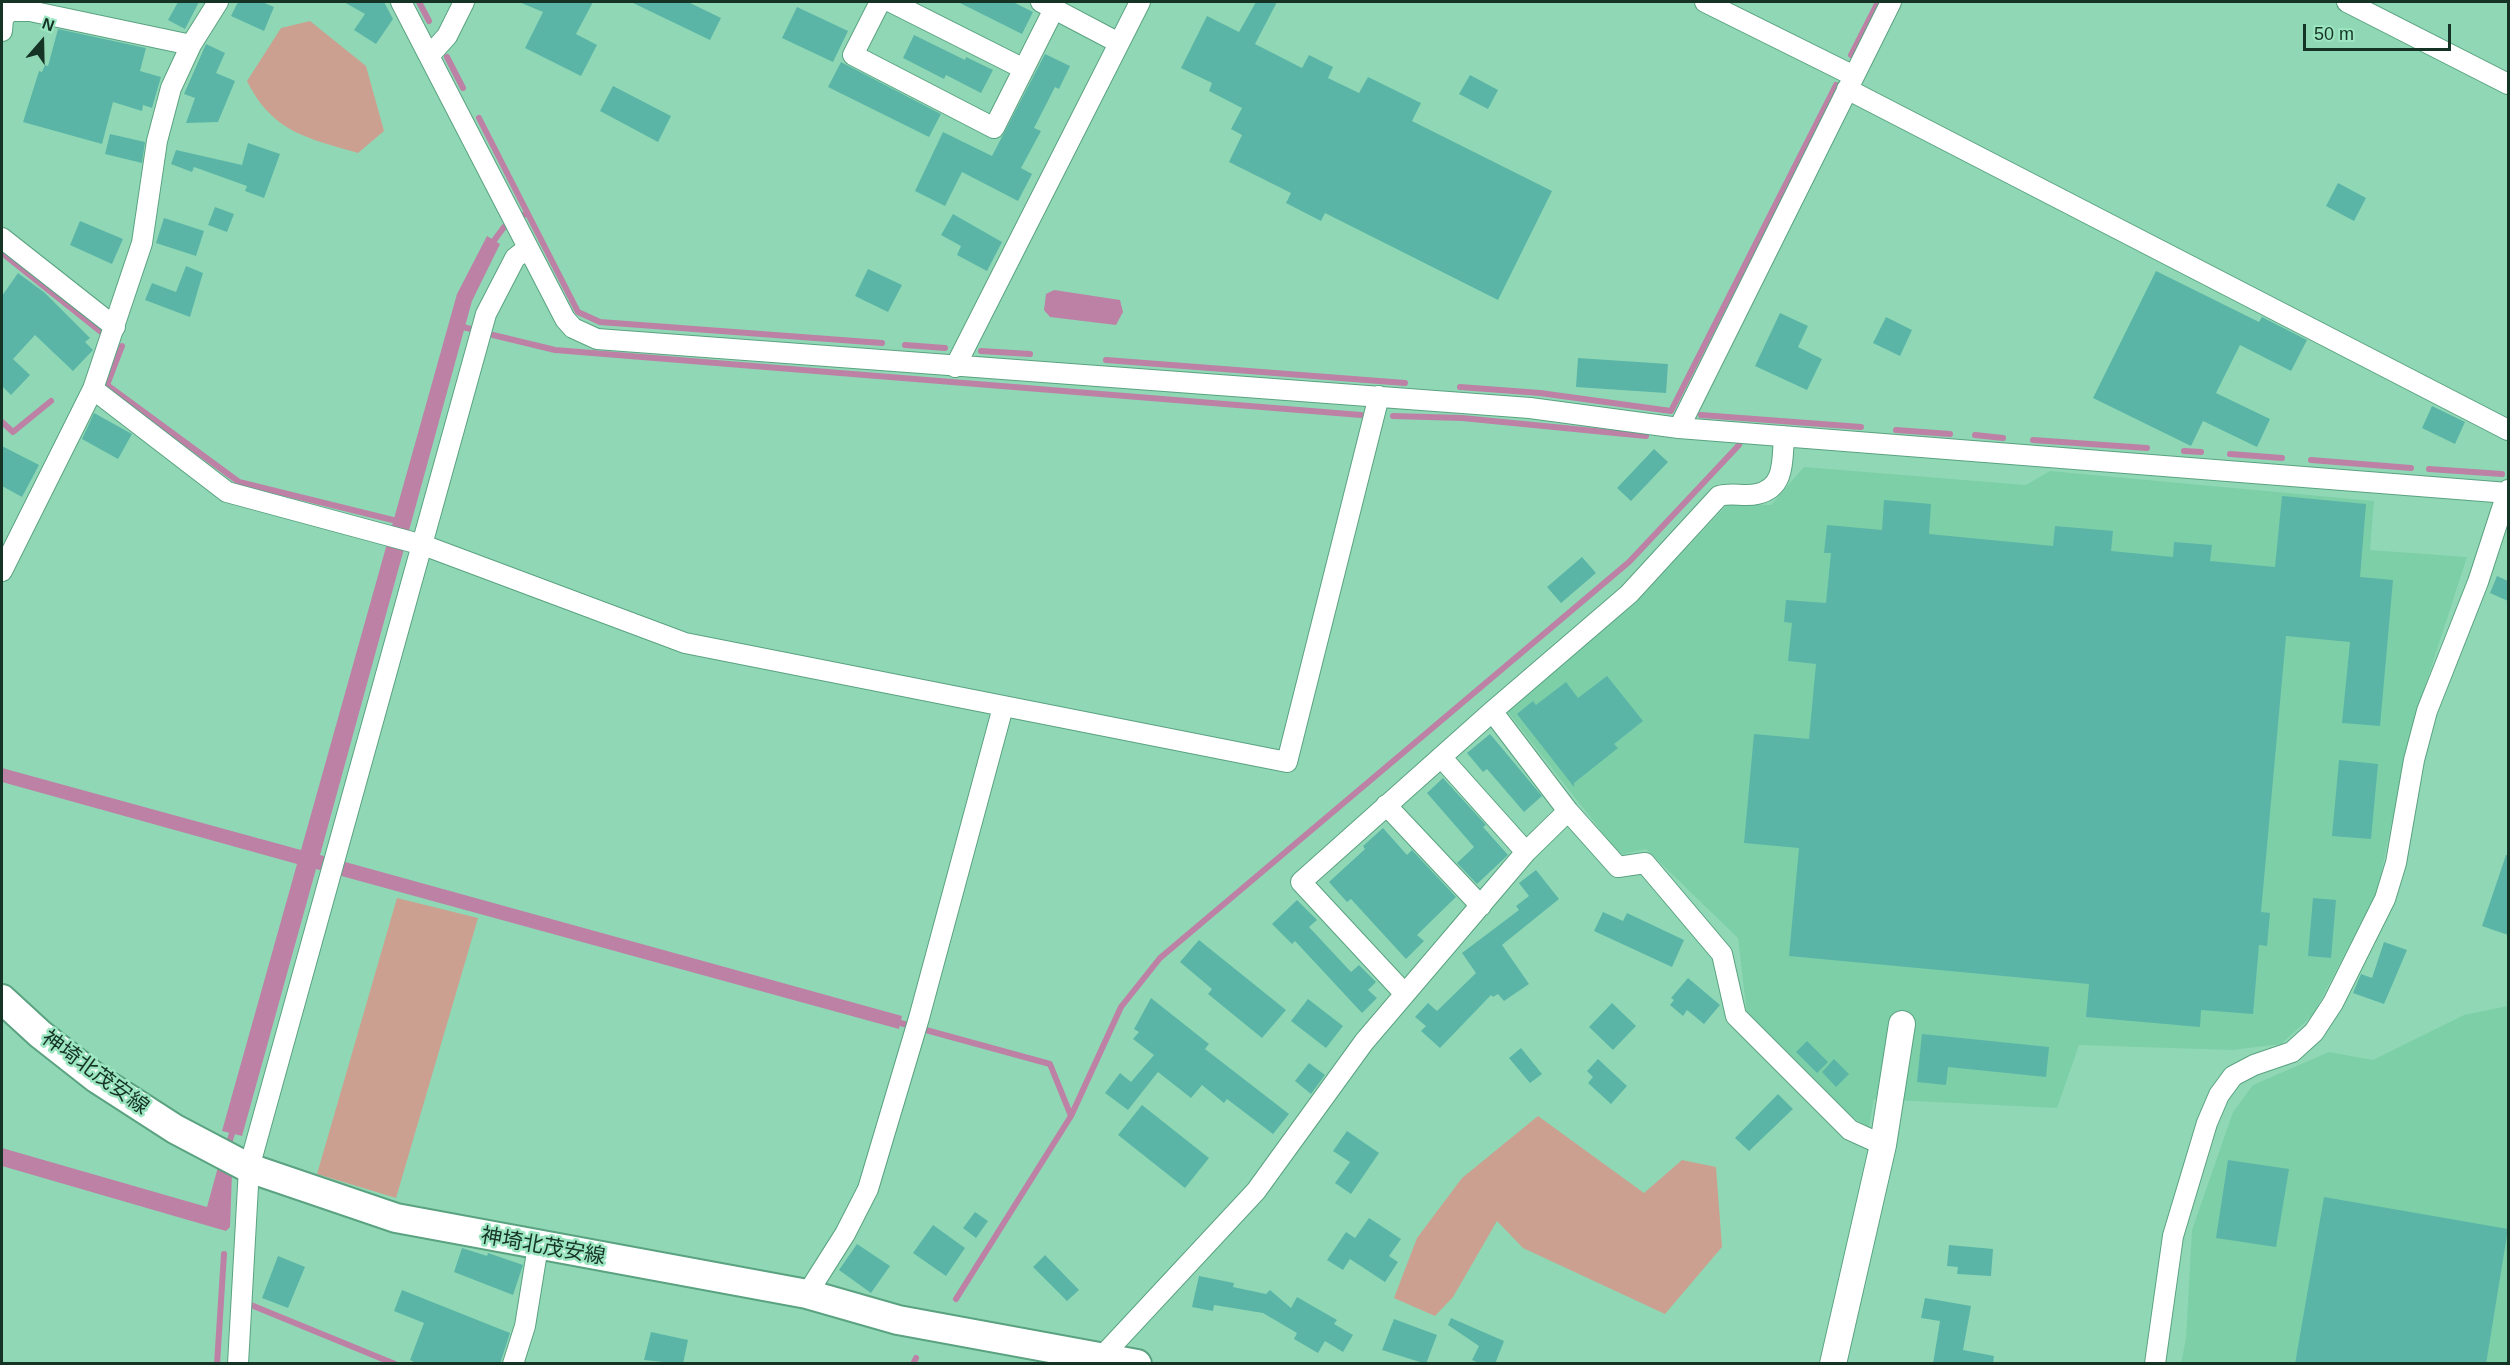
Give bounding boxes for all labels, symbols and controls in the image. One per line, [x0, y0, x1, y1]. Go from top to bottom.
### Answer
north arrow [12, 12, 72, 72]
scale bar [2306, 12, 2454, 50]
text: N [40, 15, 57, 35]
text: 50 m [2314, 24, 2354, 44]
street label: 神埼北茂安線 [37, 1026, 153, 1120]
street label: 神埼北茂安線 [479, 1224, 607, 1270]

